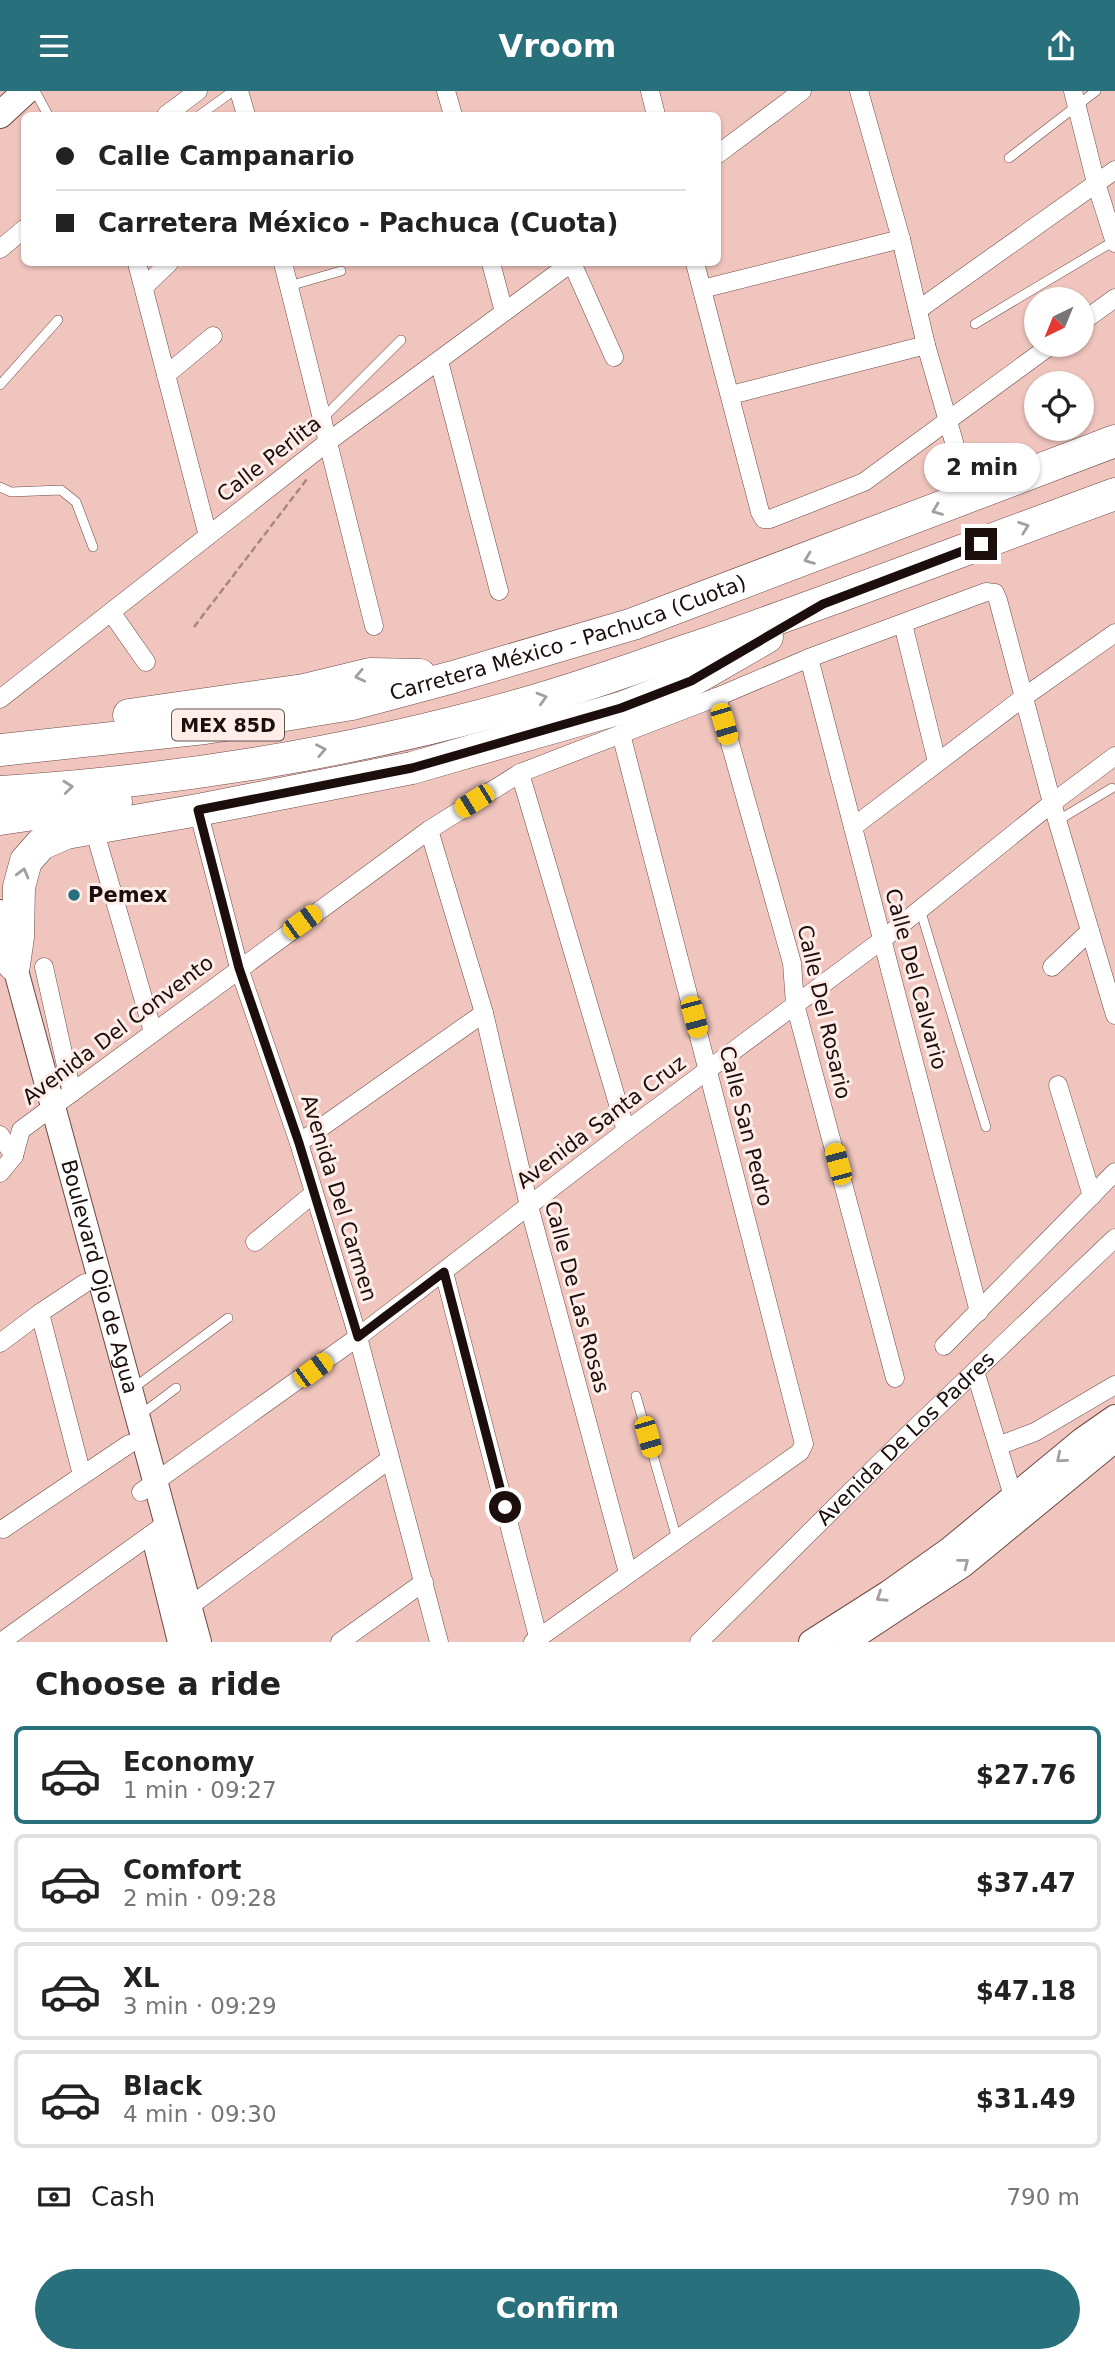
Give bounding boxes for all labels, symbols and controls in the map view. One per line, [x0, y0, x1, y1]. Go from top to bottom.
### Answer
icon: menu [35, 27, 73, 65]
text: Vroom [499, 27, 616, 65]
icon: share [1042, 27, 1080, 65]
text: Calle Campanario [98, 141, 355, 171]
text: Carretera México - Pachuca (Cuota) [98, 208, 618, 238]
north arrow [1024, 287, 1094, 357]
map controls [1024, 287, 1094, 441]
button: locate [1024, 371, 1094, 441]
street label: Calle Perlita [212, 411, 326, 507]
callout: 2 min [923, 442, 1039, 491]
text: 2 min [946, 454, 1018, 480]
one-way arrow [932, 502, 944, 516]
one-way arrow [1018, 522, 1030, 536]
route end [965, 528, 997, 560]
one-way arrow [803, 550, 815, 564]
street label: Carretera México - Pachuca (Cuota) [387, 570, 750, 705]
one-way arrow [354, 668, 366, 683]
one-way arrow [536, 692, 548, 707]
car [709, 701, 740, 747]
road number: MEX 85D [172, 709, 284, 741]
one-way arrow [315, 744, 327, 759]
one-way arrow [63, 780, 74, 795]
car [451, 781, 498, 821]
one-way arrow [15, 867, 29, 879]
place label: Pemex [88, 883, 168, 907]
street label: Calle Del Calvario [880, 886, 952, 1072]
marker: Pemex [66, 887, 82, 903]
car [279, 901, 326, 943]
street label: Calle Del Rosario [792, 923, 856, 1101]
street label: Avenida Del Convento [18, 950, 218, 1110]
car [679, 994, 710, 1040]
street label: Calle San Pedro [714, 1043, 778, 1209]
street label: Avenida Santa Cruz [512, 1051, 690, 1193]
street label: Avenida Del Carmen [296, 1092, 382, 1304]
car [823, 1141, 854, 1187]
street label: Boulevard Ojo de Agua [56, 1157, 143, 1396]
street label: Calle De Las Rosas [540, 1198, 614, 1396]
street label: Avenida De Los Padres [812, 1347, 1000, 1530]
car [290, 1349, 337, 1391]
car [633, 1414, 664, 1460]
one-way arrow [1056, 1450, 1069, 1462]
route start [489, 1491, 521, 1523]
one-way arrow [956, 1559, 969, 1572]
one-way arrow [876, 1589, 889, 1602]
text: Choose a ride [35, 1665, 281, 1703]
icon: car [39, 1744, 102, 1807]
text: Economy [123, 1747, 254, 1777]
text: $27.76 [976, 1760, 1076, 1790]
text: 1 min · 09:27 [123, 1777, 277, 1803]
icon: car [39, 1852, 102, 1915]
text: Comfort [123, 1855, 241, 1885]
text: $37.47 [976, 1868, 1076, 1898]
text: 2 min · 09:28 [123, 1885, 277, 1911]
icon: car [39, 1960, 102, 2023]
text: XL [123, 1963, 160, 1993]
text: $47.18 [976, 1976, 1076, 2006]
text: 3 min · 09:29 [123, 1993, 277, 2019]
icon: car [39, 2068, 102, 2131]
text: Black [123, 2071, 202, 2101]
text: $31.49 [976, 2084, 1076, 2114]
text: 4 min · 09:30 [123, 2101, 277, 2127]
icon: cash [35, 2178, 73, 2216]
text: Cash [91, 2182, 155, 2212]
text: 790 m [1006, 2184, 1080, 2210]
button: Confirm [35, 2269, 1080, 2349]

